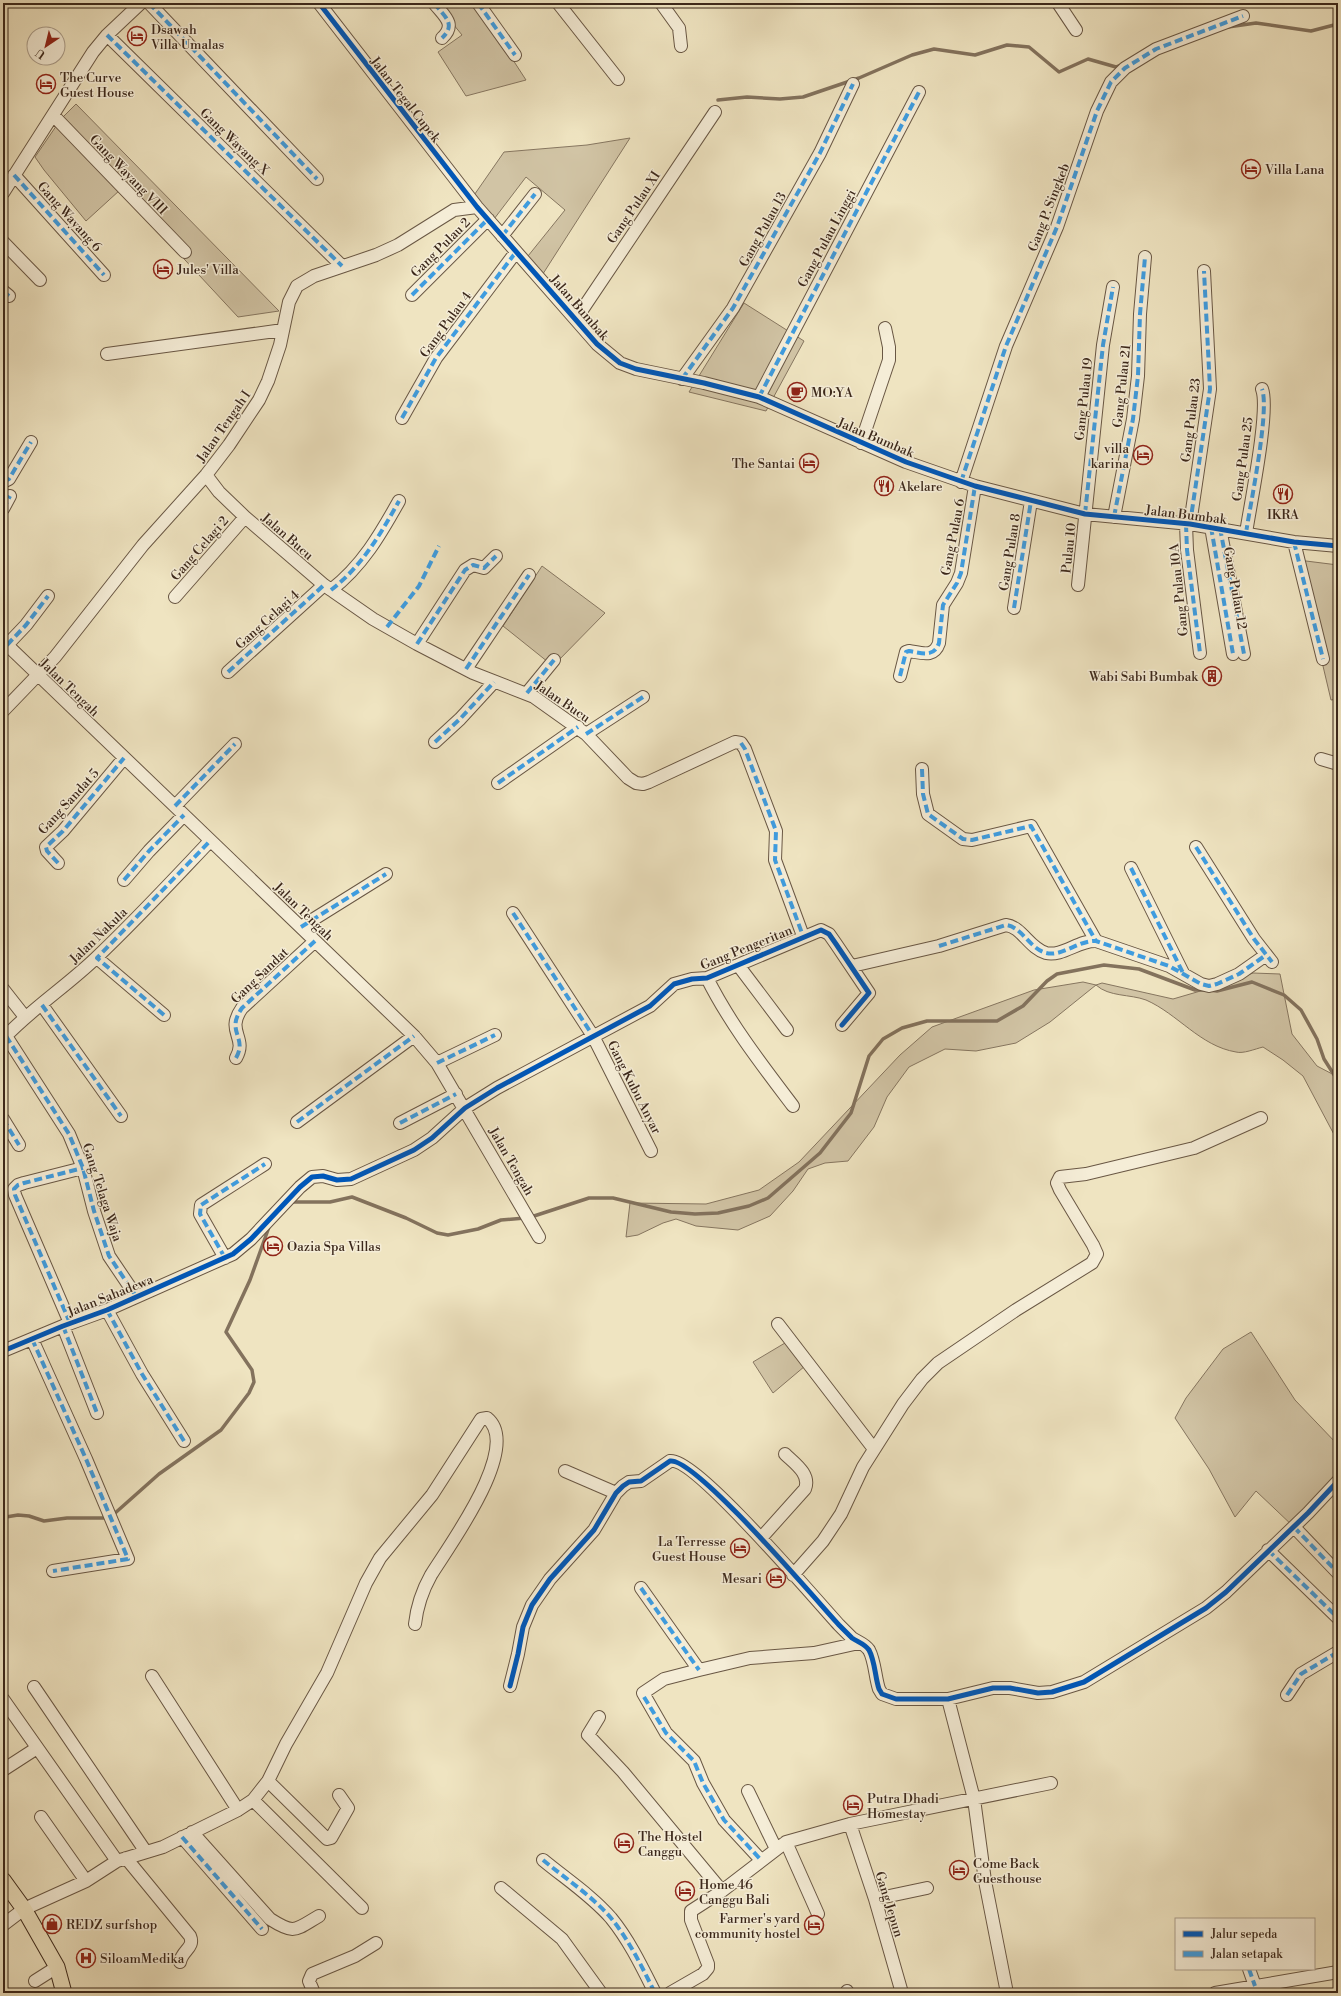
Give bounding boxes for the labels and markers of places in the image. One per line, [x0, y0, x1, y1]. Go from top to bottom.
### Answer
place label: Dsawah Villa Umalas [150, 22, 224, 53]
hotel icon: Dsawah Villa Umalas [126, 25, 148, 47]
place label: The Curve Guest House [60, 70, 134, 101]
hotel icon: The Curve Guest House [35, 73, 57, 95]
hotel icon: Villa Lana [1240, 158, 1262, 180]
place label: Villa Lana [1264, 162, 1325, 178]
hotel icon: Jules' Villa [152, 258, 174, 280]
place label: Jules' Villa [176, 262, 239, 278]
cafe icon: MO:YA [786, 381, 808, 403]
place label: MO:YA [811, 385, 854, 401]
place label: villa karina [1091, 441, 1129, 472]
hotel icon: villa karina [1132, 444, 1154, 466]
hotel icon: The Santai [798, 452, 820, 474]
place label: The Santai [732, 456, 795, 472]
restaurant icon: Akelare [873, 475, 895, 497]
place label: Akelare [897, 479, 943, 495]
restaurant icon: IKRA [1272, 483, 1294, 505]
place label: IKRA [1267, 507, 1300, 523]
building icon: Wabi Sabi Bumbak [1201, 665, 1223, 687]
place label: Wabi Sabi Bumbak [1088, 669, 1199, 685]
hotel icon: Oazia Spa Villas [262, 1235, 284, 1257]
place label: Oazia Spa Villas [287, 1239, 381, 1255]
place label: La Terresse Guest House [652, 1534, 726, 1565]
hotel icon: La Terresse Guest House [729, 1537, 751, 1559]
hotel icon: Mesari [765, 1567, 787, 1589]
place label: Mesari [722, 1571, 762, 1587]
place label: Putra Dhadi Homestay [867, 1791, 939, 1822]
hotel icon: Putra Dhadi Homestay [842, 1794, 864, 1816]
place label: The Hostel Canggu [638, 1829, 702, 1860]
hotel icon: The Hostel Canggu [613, 1832, 635, 1854]
place label: Come Back Guesthouse [973, 1856, 1042, 1887]
hotel icon: Come Back Guesthouse [948, 1859, 970, 1881]
place label: Home 46 Canggu Bali [699, 1877, 770, 1908]
hotel icon: Home 46 Canggu Bali [674, 1880, 696, 1902]
place label: Farmer's yard community hostel [695, 1911, 801, 1942]
shop icon: REDZ surfshop [41, 1913, 63, 1935]
hotel icon: Farmer's yard community hostel [803, 1914, 825, 1936]
place label: REDZ surfshop [66, 1917, 157, 1933]
hospital icon: SiloamMedika [75, 1947, 97, 1969]
place label: SiloamMedika [100, 1951, 185, 1967]

